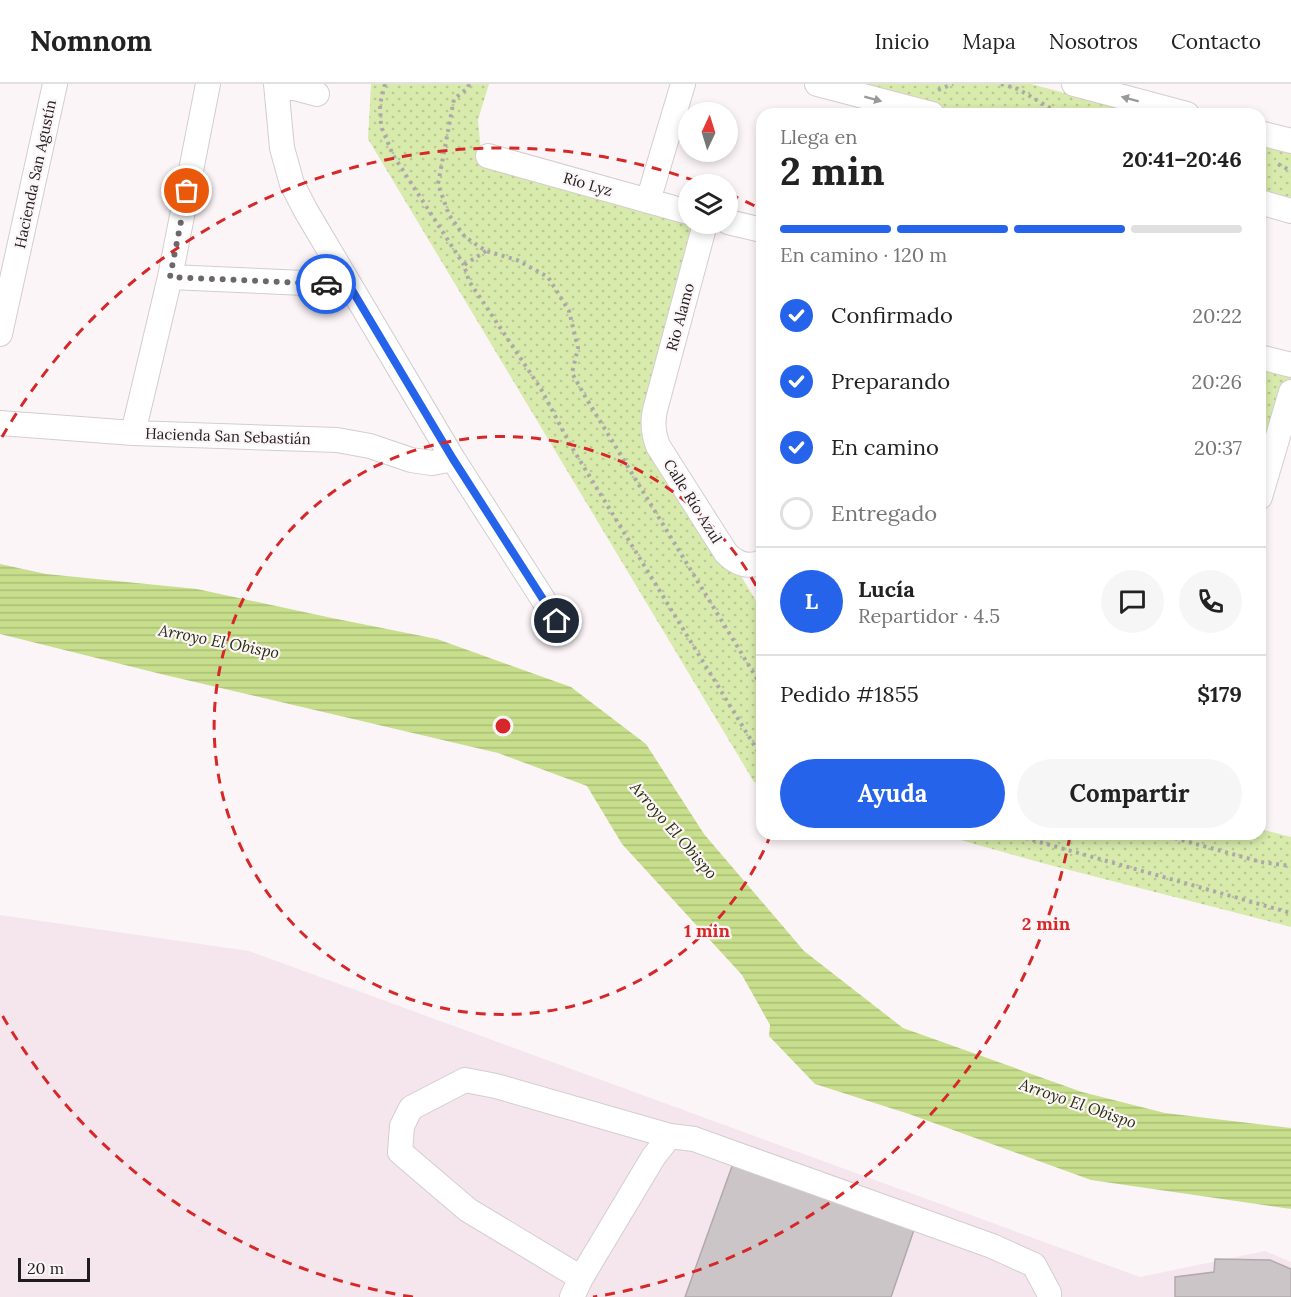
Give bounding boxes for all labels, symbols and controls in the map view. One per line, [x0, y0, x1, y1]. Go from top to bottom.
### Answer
text: Nomnom [30, 23, 152, 59]
text: Inicio [874, 28, 929, 55]
text: Mapa [962, 28, 1016, 55]
text: Nosotros [1049, 28, 1138, 55]
text: Contacto [1171, 28, 1261, 55]
one-way arrow [864, 94, 882, 104]
one-way arrow [1121, 94, 1139, 103]
street label: Hacienda San Agustín [10, 98, 60, 250]
north arrow [678, 102, 738, 162]
map controls [678, 102, 738, 234]
text: Llega en [780, 124, 857, 149]
text: 20:41–20:46 [1122, 145, 1242, 173]
text: 2 min [780, 146, 885, 196]
pin [161, 165, 212, 216]
street label: Río Lyz [561, 168, 615, 200]
icon: bag [170, 174, 203, 207]
button: layers [678, 174, 738, 234]
text: En camino · 120 m [780, 242, 947, 267]
courier [296, 254, 356, 314]
icon: car [310, 268, 343, 301]
street label: Rio Alamo [662, 281, 698, 353]
icon: check [780, 299, 813, 332]
text: Confirmado [831, 301, 953, 329]
text: 20:22 [1192, 303, 1242, 328]
icon: check [780, 365, 813, 398]
text: Preparando [831, 367, 950, 395]
text: 20:26 [1192, 369, 1242, 394]
street label: Hacienda San Sebastián [145, 424, 311, 448]
icon: check [780, 431, 813, 464]
text: En camino [831, 433, 939, 461]
text: 20:37 [1194, 435, 1242, 460]
street label: Calle Río Azul [660, 456, 726, 546]
text: Entregado [831, 499, 937, 527]
button: chat [1101, 570, 1164, 633]
button: phone [1179, 570, 1242, 633]
text: Lucía [858, 575, 915, 603]
text: L [805, 587, 818, 615]
pin [531, 595, 582, 646]
text: Repartidor · 4.5 [858, 603, 1000, 628]
icon: home [540, 604, 573, 637]
water label: Arroyo El Obispo [156, 619, 281, 662]
text: Pedido #1855 [780, 680, 919, 708]
text: $179 [1197, 680, 1242, 708]
centre of rings [493, 716, 513, 736]
button: Ayuda [780, 759, 1005, 828]
button: Compartir [1017, 759, 1242, 828]
water label: Arroyo El Obispo [626, 777, 722, 883]
text: 2 min [1022, 912, 1071, 935]
text: 1 min [684, 919, 730, 942]
water label: Arroyo El Obispo [1016, 1073, 1139, 1132]
scale bar [18, 1255, 90, 1282]
text: 20 m [27, 1258, 64, 1278]

